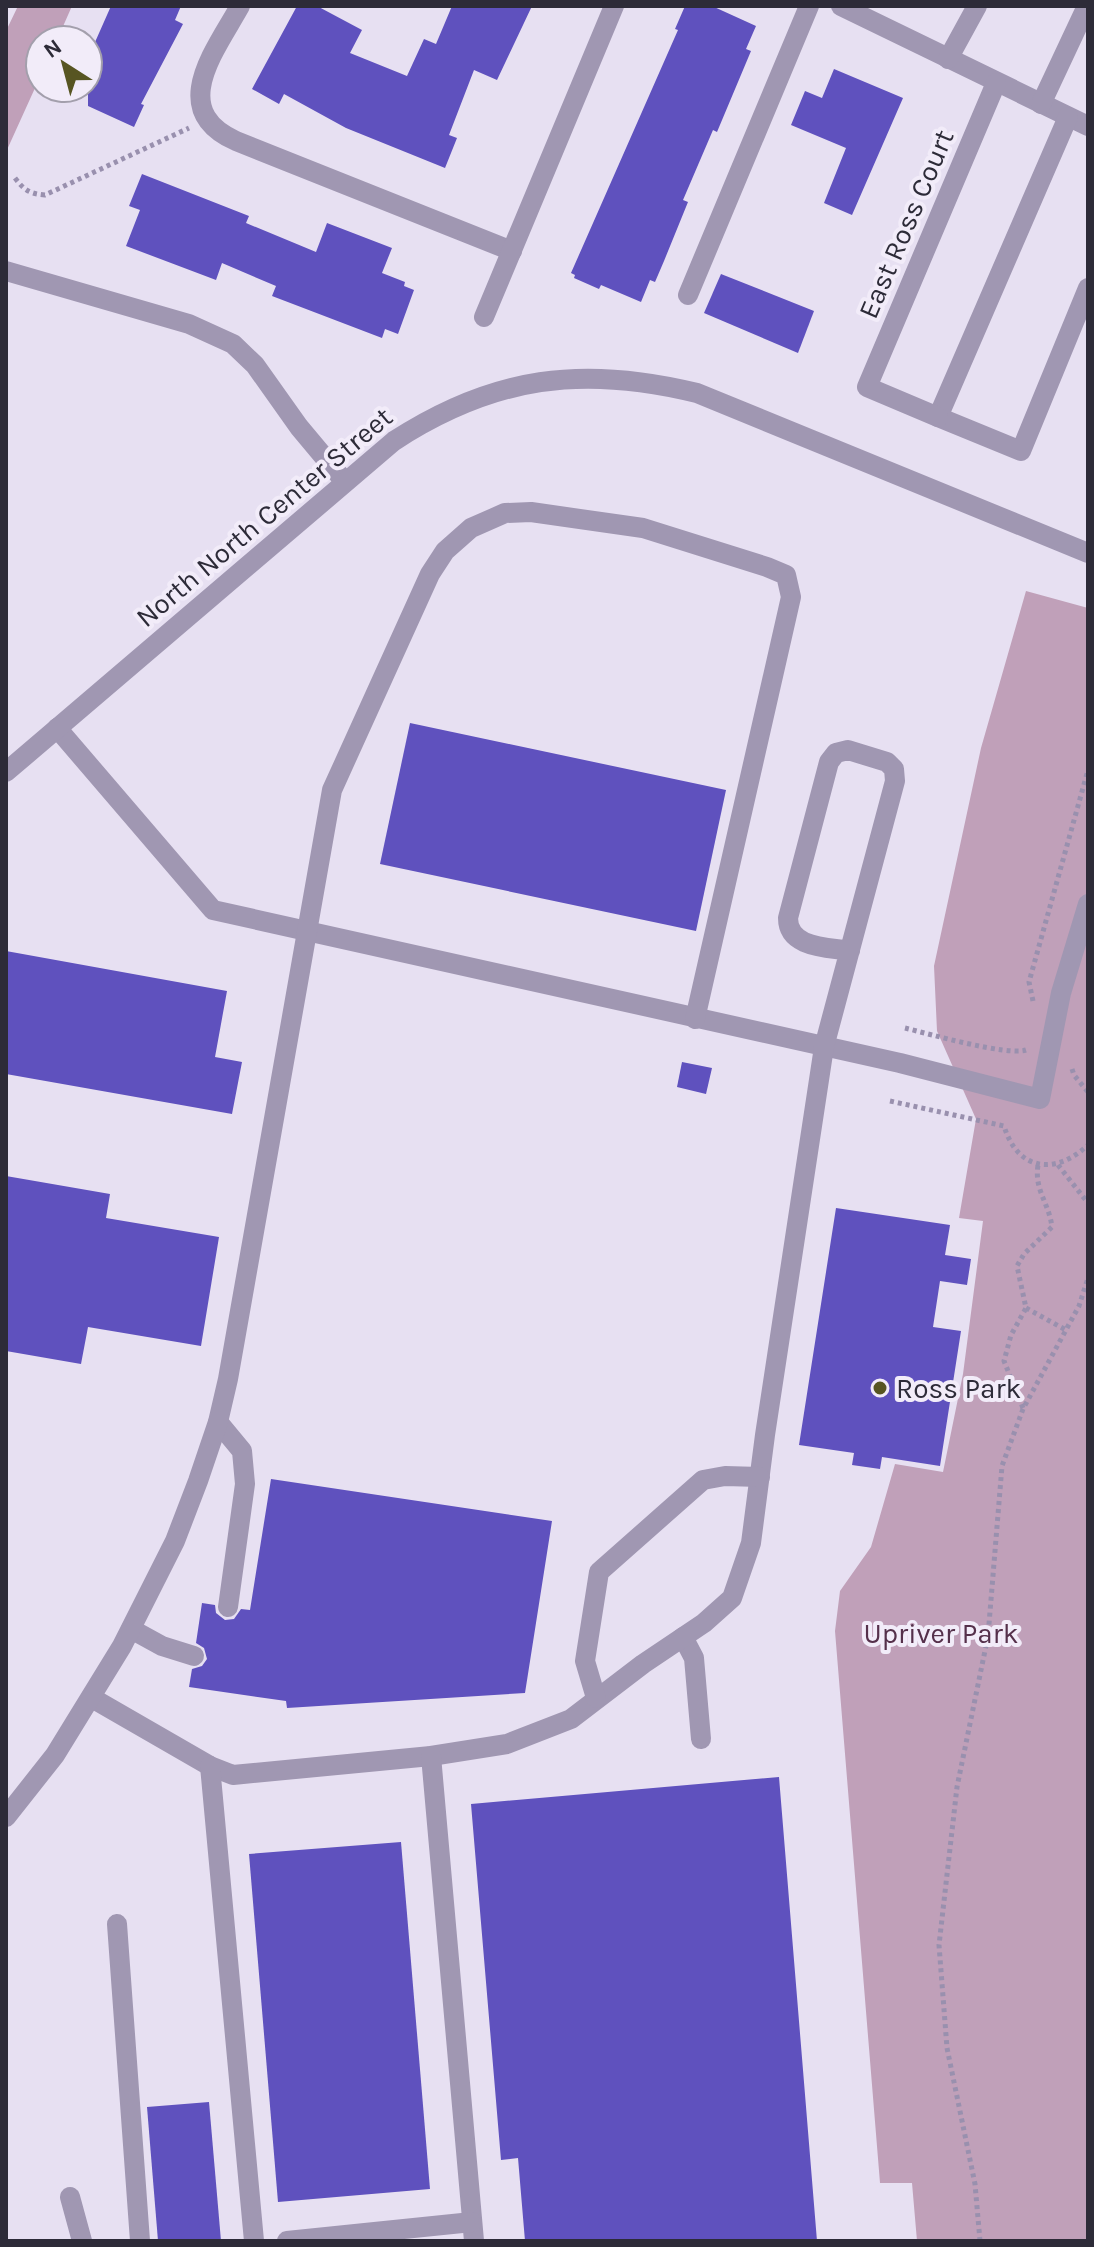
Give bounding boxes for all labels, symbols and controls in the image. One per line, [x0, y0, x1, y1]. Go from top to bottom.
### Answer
north arrow [24, 24, 104, 104]
text: N [39, 33, 67, 64]
street label: East Ross Court [851, 125, 961, 323]
street label: North North Center Street [129, 400, 399, 634]
place label: Ross Park [896, 1372, 1021, 1405]
marker: Ross Park [871, 1379, 889, 1397]
park label: Upriver Park [863, 1617, 1019, 1650]

